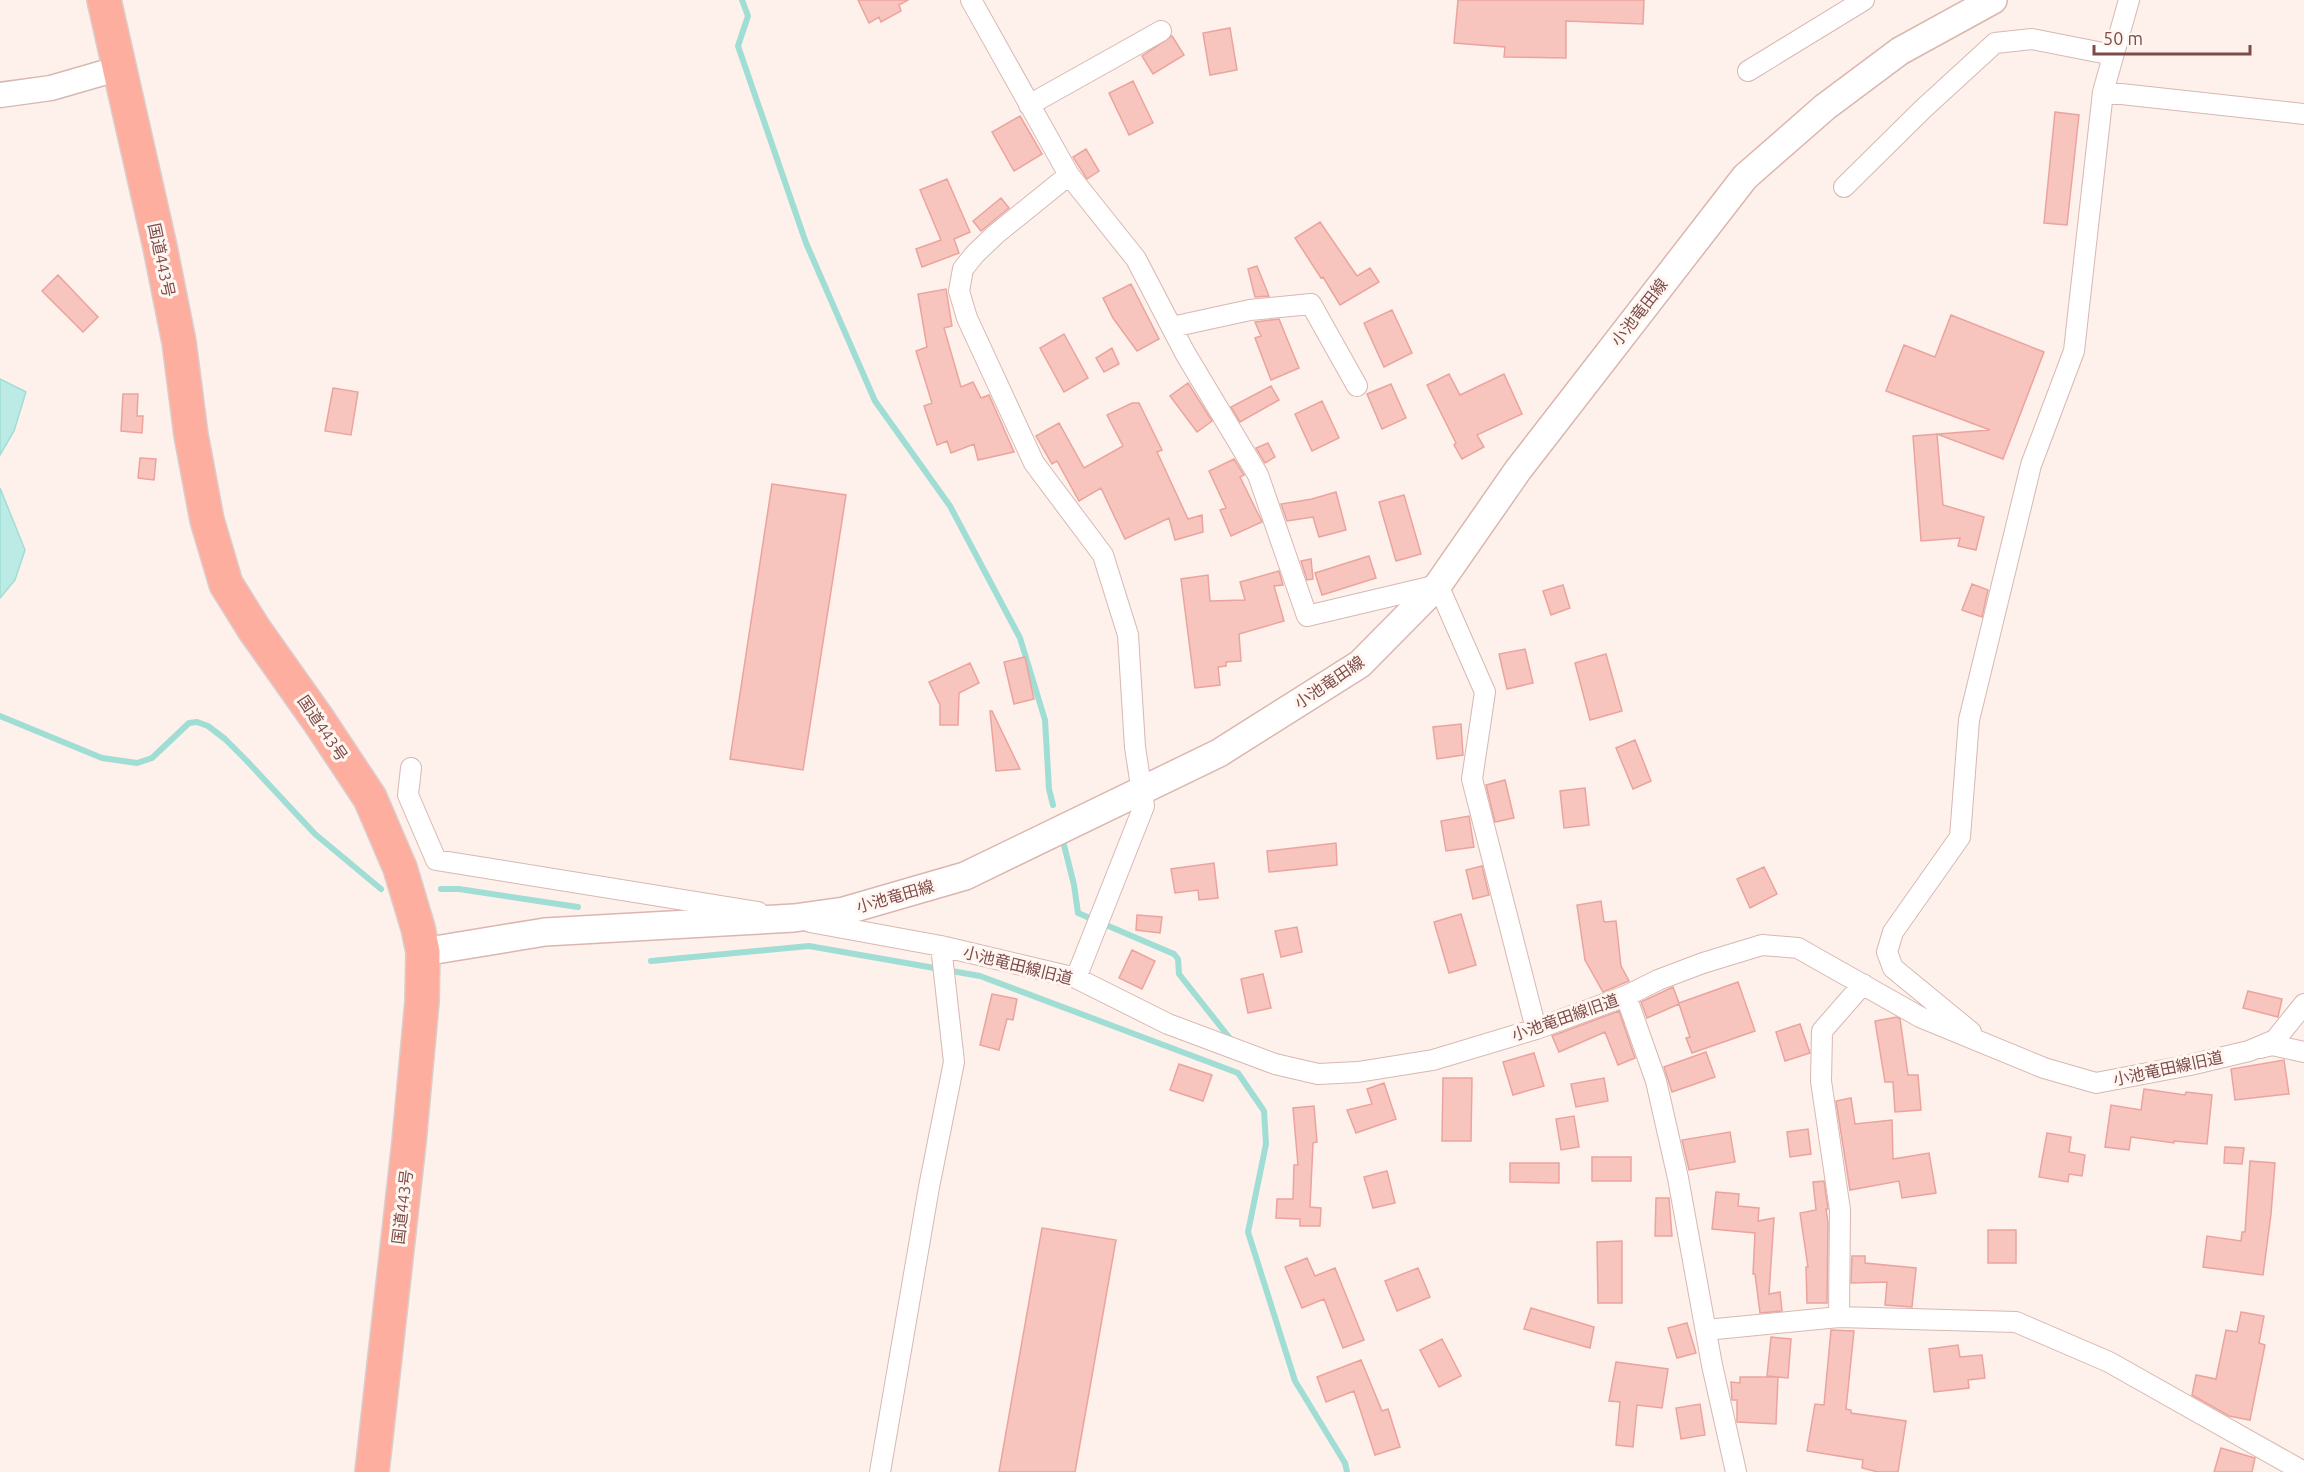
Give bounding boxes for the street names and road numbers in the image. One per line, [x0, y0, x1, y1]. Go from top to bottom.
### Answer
street label: 国道443号 [145, 221, 179, 299]
street label: 小池竜田線 [1607, 275, 1671, 349]
street label: 小池竜田線 [1291, 652, 1367, 712]
street label: 国道443号 [295, 692, 351, 764]
street label: 小池竜田線 [854, 876, 936, 916]
street label: 小池竜田線旧道 [961, 943, 1075, 987]
street label: 小池竜田線旧道 [1509, 990, 1621, 1044]
street label: 小池竜田線旧道 [2111, 1048, 2225, 1088]
street label: 国道443号 [388, 1169, 416, 1245]

